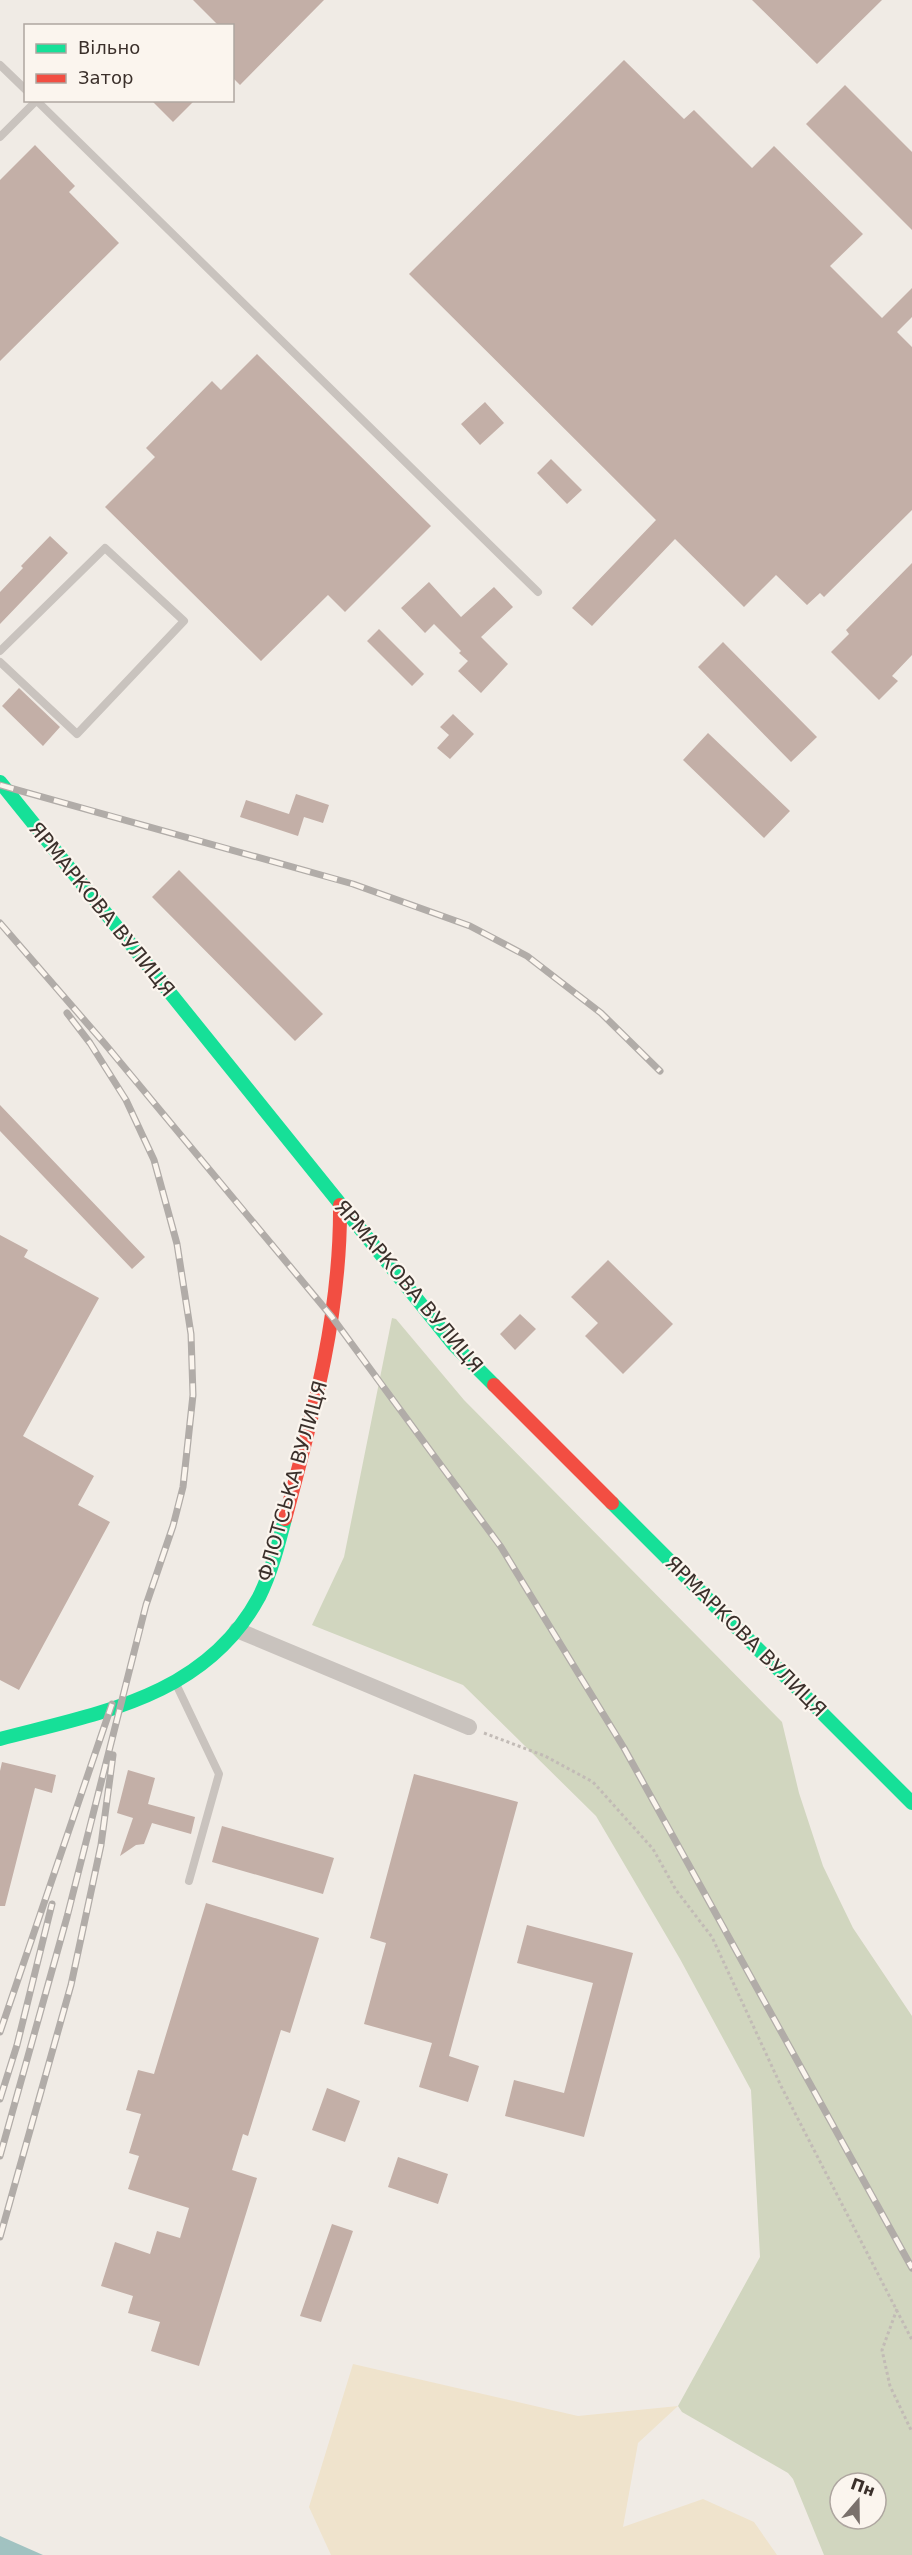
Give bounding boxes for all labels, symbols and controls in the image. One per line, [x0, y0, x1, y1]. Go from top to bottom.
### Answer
legend [24, 24, 234, 102]
text: Вільно [78, 37, 140, 58]
text: Затор [78, 67, 134, 88]
street label: ЯРМАРКОВА ВУЛИЦЯ [24, 817, 180, 1001]
street label: ЯРМАРКОВА ВУЛИЦЯ [330, 1195, 488, 1377]
street label: ФЛОТСЬКА ВУЛИЦЯ [252, 1378, 332, 1584]
street label: ЯРМАРКОВА ВУЛИЦЯ [660, 1550, 832, 1722]
north arrow [828, 2471, 888, 2531]
text: Пн [848, 2474, 878, 2500]

